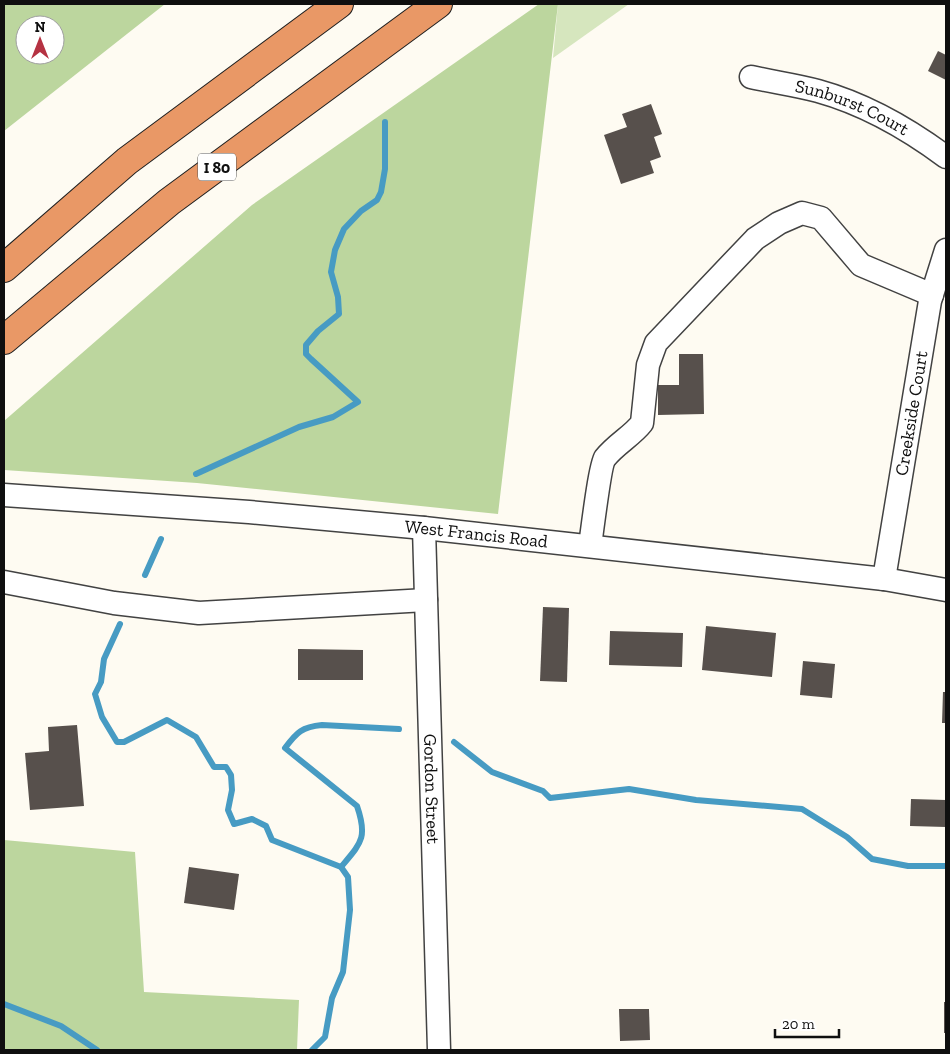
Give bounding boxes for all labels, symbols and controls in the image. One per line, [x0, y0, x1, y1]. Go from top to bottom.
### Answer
north arrow [15, 15, 65, 65]
text: N [35, 19, 46, 36]
street label: Sunburst Court [793, 75, 913, 140]
road number: I 80 [198, 154, 236, 180]
street label: Creekside Court [890, 349, 933, 477]
street label: West Francis Road [404, 515, 549, 553]
street label: Gordon Street [419, 733, 444, 845]
scale bar [775, 1006, 839, 1038]
text: 20 m [782, 1015, 815, 1033]

